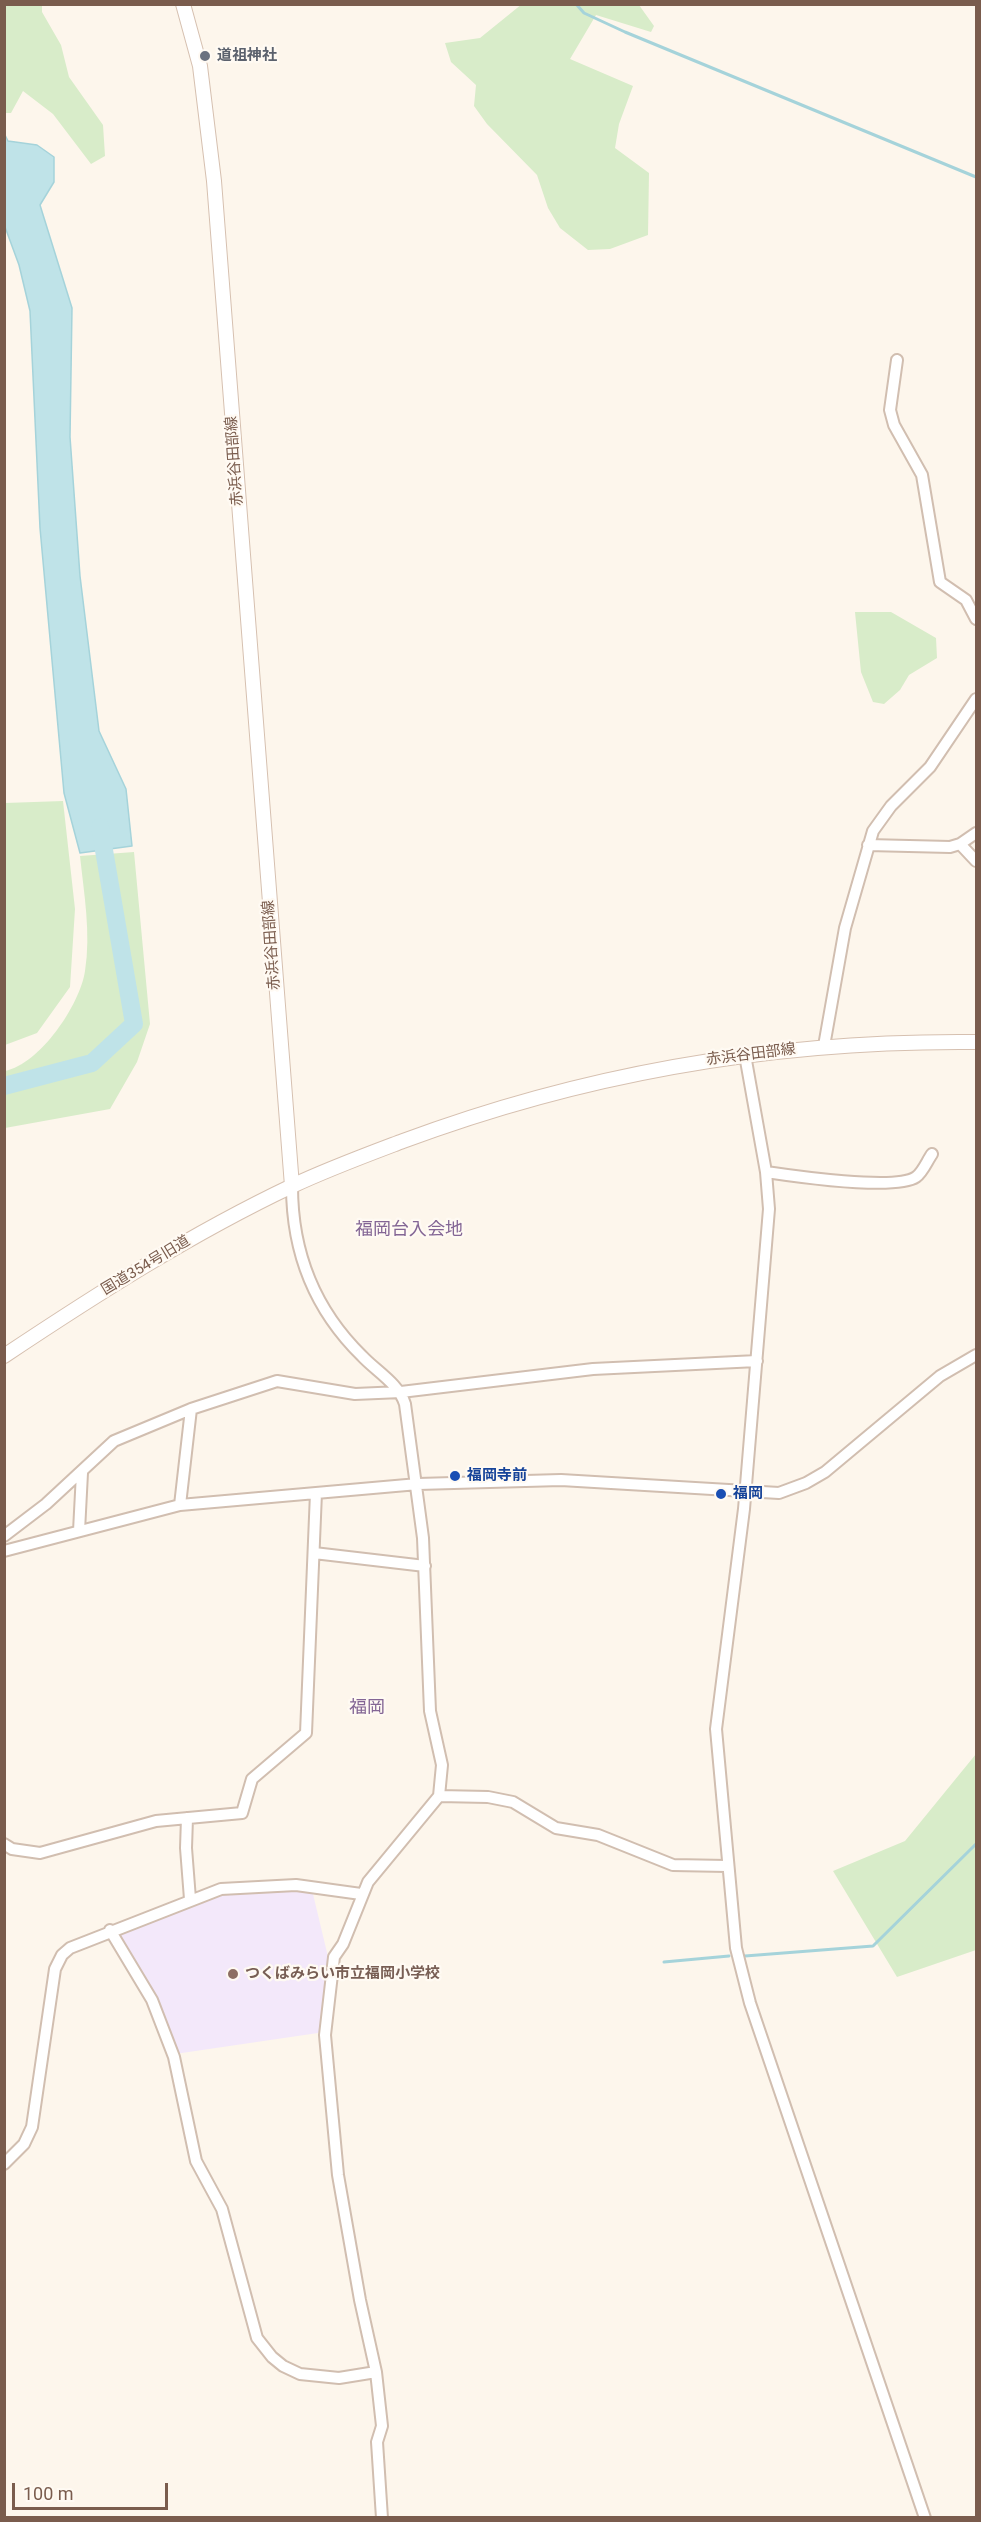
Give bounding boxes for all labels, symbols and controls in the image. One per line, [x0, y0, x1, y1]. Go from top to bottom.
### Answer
place label: 道祖神社 [217, 47, 277, 65]
marker: 道祖神社 [198, 49, 212, 63]
street label: 赤浜谷田部線 [223, 415, 247, 507]
street label: 赤浜谷田部線 [260, 899, 284, 991]
street label: 赤浜谷田部線 [705, 1041, 797, 1069]
district label: 福岡台入会地 [355, 1219, 463, 1241]
street label: 国道354号旧道 [98, 1232, 194, 1300]
place label: 福岡寺前 [467, 1467, 527, 1485]
marker: 福岡寺前 [448, 1469, 462, 1483]
place label: 福岡 [733, 1485, 763, 1503]
marker: 福岡 [714, 1487, 728, 1501]
district label: 福岡 [349, 1697, 385, 1719]
place label: つくばみらい市立福岡小学校 [245, 1965, 440, 1983]
marker: つくばみらい市立福岡小学校 [226, 1967, 240, 1981]
scale bar [15, 2471, 171, 2509]
text: 100 m [23, 2483, 74, 2504]

